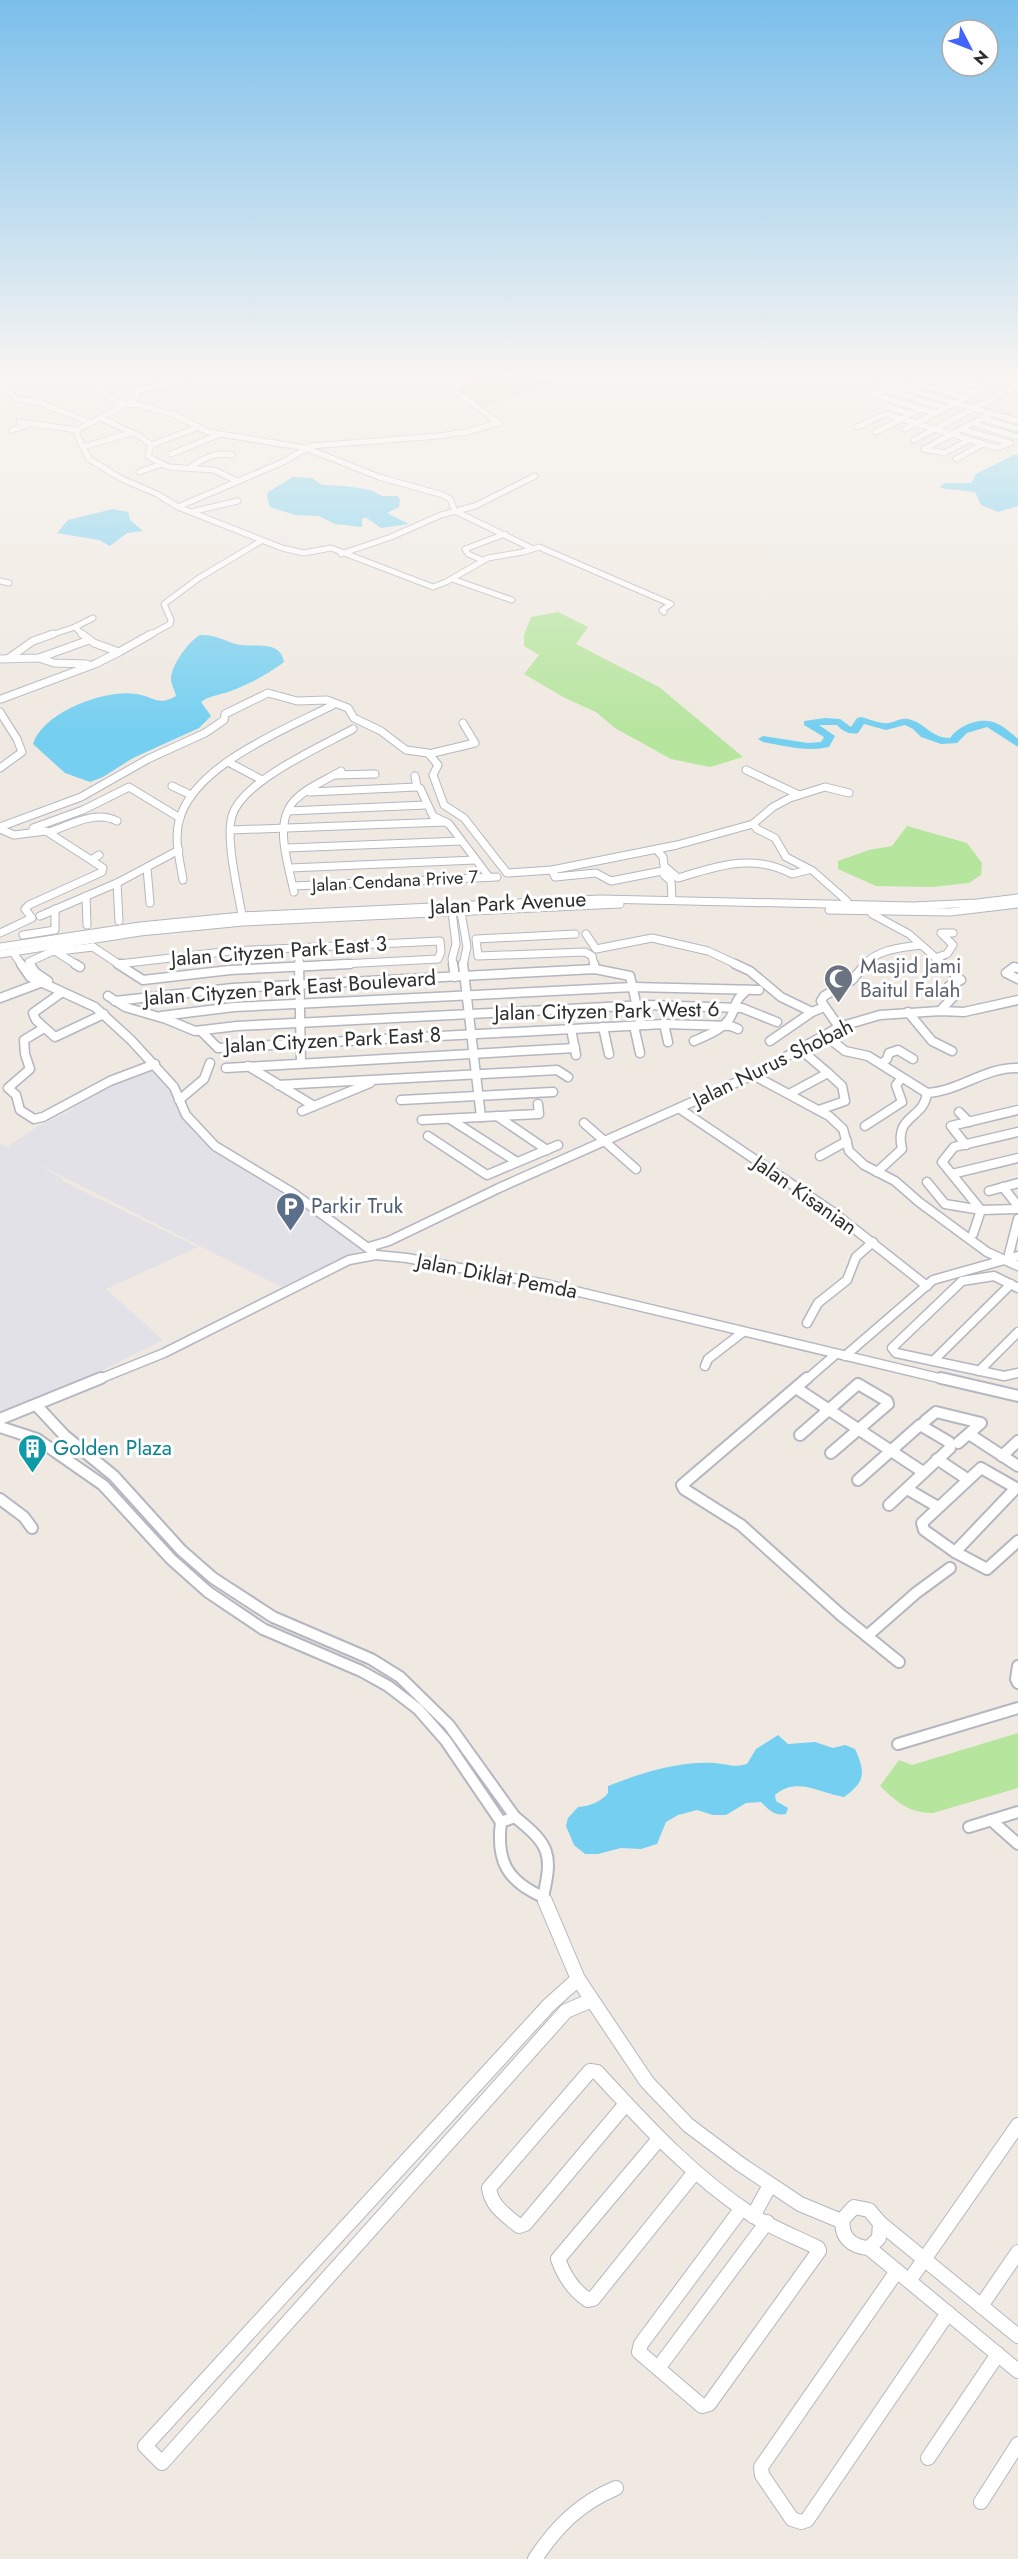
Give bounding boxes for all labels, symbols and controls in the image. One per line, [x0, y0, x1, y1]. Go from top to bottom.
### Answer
north arrow [940, 18, 1000, 78]
text: N [968, 45, 994, 70]
street label: Jalan Cendana Prive 7 [309, 864, 479, 898]
street label: Jalan Park Avenue [426, 884, 587, 922]
street label: Jalan Cityzen Park East 3 [167, 928, 388, 974]
place label: Masjid Jami Baitul Falah [860, 951, 962, 1005]
mosque icon: Masjid Jami Baitul Falah [823, 962, 855, 1004]
street label: Jalan Cityzen Park East Boulevard [140, 963, 437, 1013]
street label: Jalan Cityzen Park West 6 [491, 994, 720, 1028]
street label: Jalan Nurus Shobah [685, 1011, 858, 1116]
street label: Jalan Cityzen Park East 8 [221, 1019, 442, 1061]
street label: Jalan Kisanian [744, 1146, 863, 1242]
parking icon: Parkir Truk [274, 1190, 306, 1232]
place label: Parkir Truk [311, 1191, 404, 1221]
street label: Jalan Diklat Pemda [411, 1245, 580, 1306]
building icon: Golden Plaza [16, 1432, 48, 1474]
place label: Golden Plaza [53, 1433, 172, 1463]

